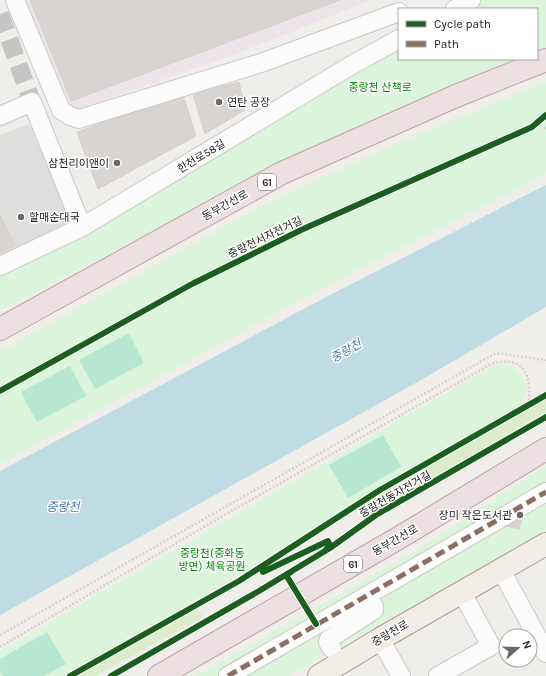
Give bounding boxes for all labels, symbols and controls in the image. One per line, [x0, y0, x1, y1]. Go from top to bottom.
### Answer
legend [398, 8, 538, 60]
text: Cycle path [434, 17, 491, 31]
text: Path [434, 37, 459, 51]
park label: 중랑천 산책로 [348, 81, 412, 94]
place label: 연탄 공장 [227, 96, 270, 109]
marker: 연탄 공장 [214, 97, 224, 107]
street label: 한천로58길 [175, 137, 228, 176]
place label: 삼천리이앤이 [48, 157, 109, 170]
marker: 삼천리이앤이 [112, 158, 122, 168]
road number: 61 [258, 174, 276, 190]
street label: 동부간선로 [200, 187, 251, 223]
place label: 할매순대국 [29, 211, 80, 224]
marker: 할매순대국 [16, 212, 26, 222]
street label: 중랑천서자전거길 [226, 214, 304, 261]
water label: 중랑천 [328, 336, 366, 365]
street label: 중랑천동자전거길 [357, 469, 434, 520]
water label: 중랑천 [46, 500, 82, 514]
place label: 장미 작은도서관 [439, 509, 512, 522]
marker: 장미 작은도서관 [515, 510, 525, 520]
street label: 동부간선로 [370, 522, 420, 559]
park label: 중랑천(중화동 방면) 체육공원 [178, 547, 246, 573]
road number: 61 [344, 556, 362, 572]
street label: 중랑천로 [369, 618, 411, 649]
north arrow [498, 628, 538, 668]
text: N [519, 639, 534, 651]

